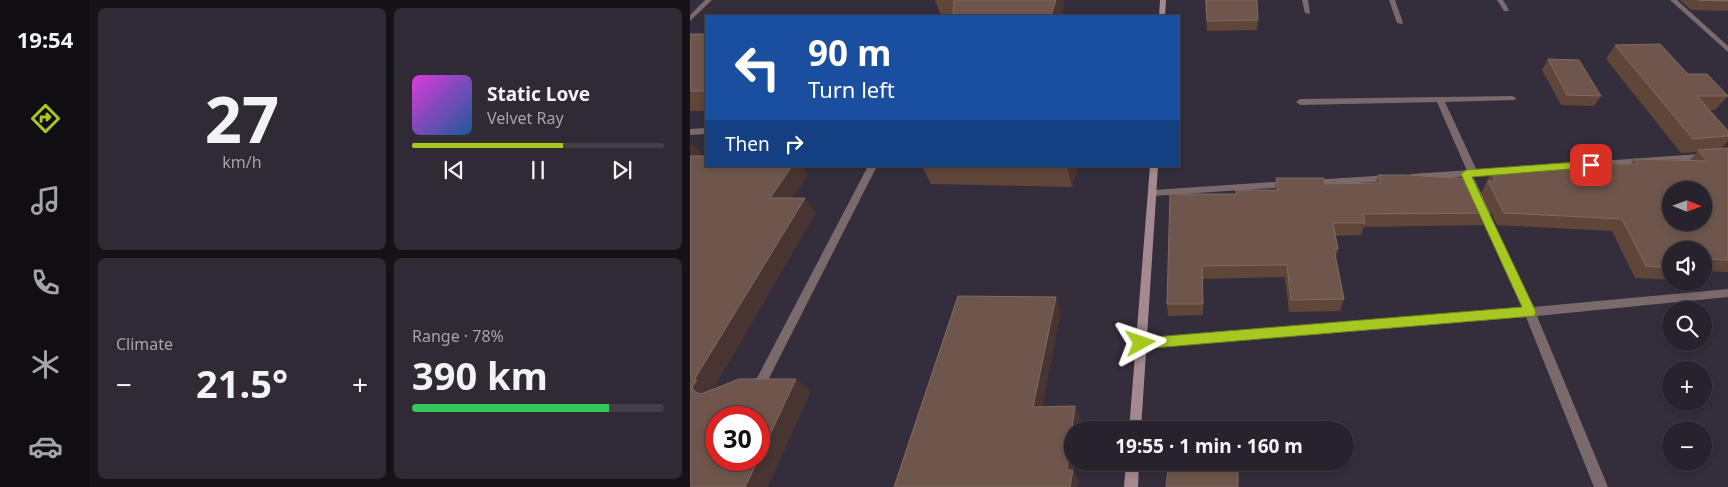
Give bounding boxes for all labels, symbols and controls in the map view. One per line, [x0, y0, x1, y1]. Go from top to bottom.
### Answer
text: 19:54 [17, 24, 73, 54]
text: 90 m [808, 29, 891, 76]
icon: left [725, 35, 790, 100]
text: 27 [205, 74, 279, 162]
text: Turn left [808, 74, 895, 104]
text: Static Love [487, 81, 590, 107]
icon: directions [28, 101, 63, 136]
text: Velvet Ray [487, 107, 564, 129]
icon: right [780, 130, 808, 158]
text: Then [725, 131, 770, 157]
pin [1570, 144, 1612, 186]
text: km/h [222, 151, 262, 173]
icon: arrive [1577, 151, 1605, 179]
icon: previous [440, 156, 468, 184]
icon: pause [524, 156, 552, 184]
icon: next [608, 156, 636, 184]
north arrow [1662, 181, 1712, 231]
map controls [1662, 181, 1712, 471]
icon: music [28, 183, 63, 218]
button: sound [1662, 241, 1712, 291]
icon: phone [28, 265, 63, 300]
button: search [1662, 301, 1712, 351]
position arrow [1114, 316, 1166, 368]
text: Range · 78% [412, 325, 504, 347]
text: Climate [116, 333, 173, 355]
icon: climate [28, 347, 63, 382]
text: 390 km [412, 349, 548, 401]
text: 21.5° [196, 357, 288, 409]
button: + [1662, 361, 1712, 411]
text: − [116, 365, 132, 403]
text: + [352, 365, 368, 403]
speed limit sign: 30 [705, 406, 770, 471]
button: − [1662, 421, 1712, 471]
icon: car [28, 429, 63, 464]
text: 19:55 · 1 min · 160 m [1115, 433, 1303, 459]

